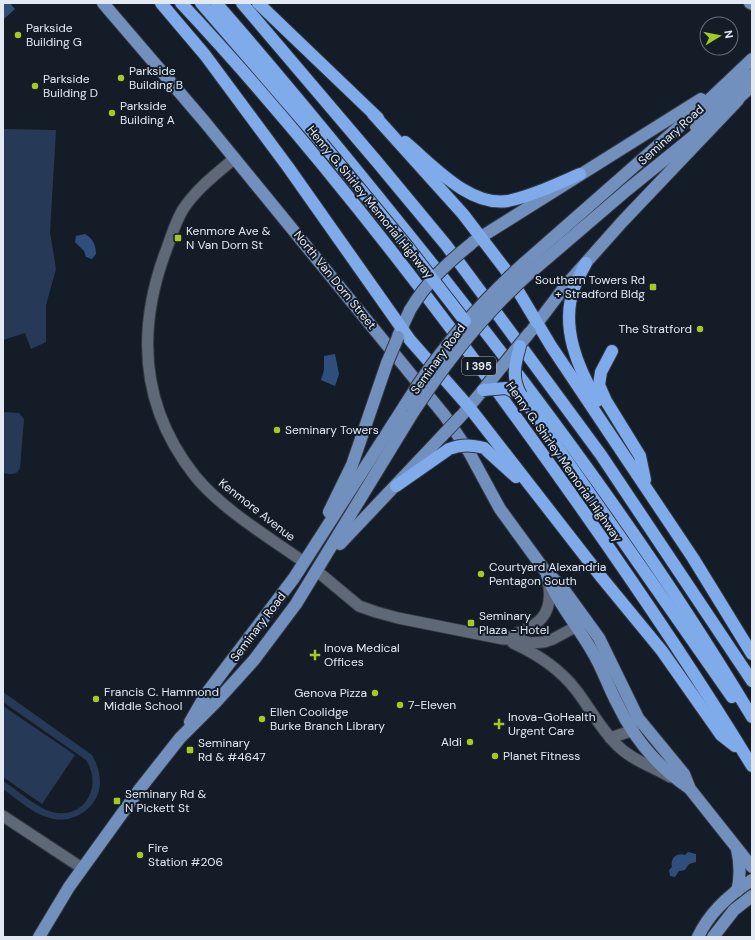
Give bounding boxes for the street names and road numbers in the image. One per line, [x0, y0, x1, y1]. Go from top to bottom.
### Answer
street label: Seminary Road [635, 101, 707, 169]
street label: Henry G. Shirley Memorial Highway [303, 122, 437, 282]
street label: North Van Dorn Street [290, 227, 380, 333]
street label: Seminary Road [407, 321, 469, 397]
road number: I 395 [462, 357, 496, 375]
street label: Henry G. Shirley Memorial Highway [502, 379, 626, 546]
street label: Kenmore Avenue [215, 475, 299, 545]
street label: Seminary Road [227, 589, 289, 665]

